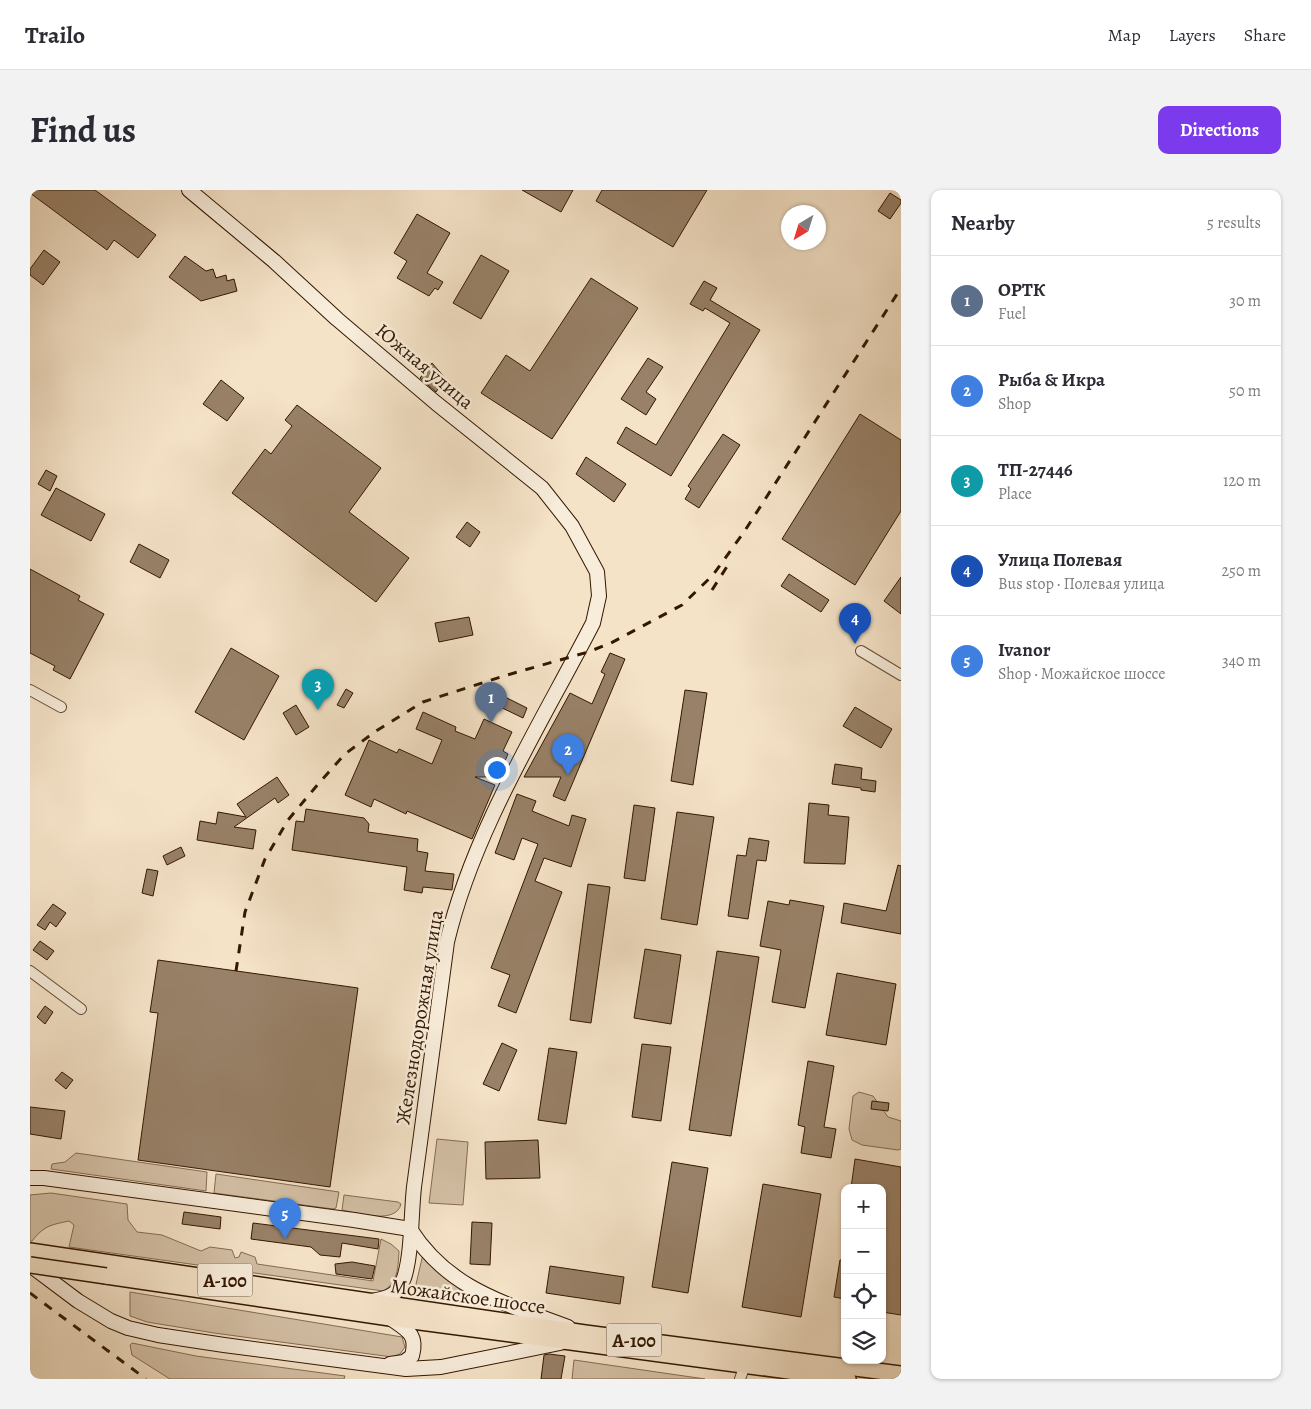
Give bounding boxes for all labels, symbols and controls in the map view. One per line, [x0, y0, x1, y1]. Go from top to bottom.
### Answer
text: Trailo [25, 19, 85, 51]
text: Map [1108, 23, 1141, 47]
text: Layers [1169, 23, 1216, 47]
text: Share [1244, 23, 1286, 47]
text: Find us [30, 106, 136, 154]
button: Directions [1158, 106, 1281, 154]
north arrow [781, 205, 826, 250]
text: Nearby [951, 209, 1014, 237]
text: 5 results [1207, 212, 1261, 234]
text: ОРТК [998, 277, 1045, 303]
text: 1 [964, 290, 970, 312]
text: 30 m [1229, 290, 1261, 312]
text: Fuel [998, 303, 1026, 325]
street label: Южная улица [370, 317, 480, 416]
text: Рыба & Икра [998, 367, 1105, 393]
text: 2 [963, 380, 971, 402]
text: 50 m [1229, 380, 1261, 402]
text: Shop [998, 393, 1031, 415]
text: ТП-27446 [998, 457, 1073, 483]
text: 3 [964, 470, 970, 492]
text: 120 m [1223, 470, 1261, 492]
text: Place [998, 483, 1032, 505]
text: Улица Полевая [998, 547, 1122, 573]
text: 4 [963, 560, 971, 582]
text: 250 m [1222, 560, 1261, 582]
text: Bus stop · Полевая улица [998, 573, 1165, 595]
pin: 4 [839, 603, 871, 644]
text: Ivanor [998, 637, 1051, 663]
text: 5 [964, 650, 970, 672]
text: 340 m [1222, 650, 1261, 672]
text: Shop · Можайское шоссе [998, 663, 1166, 685]
pin: 3 [302, 669, 334, 710]
pin: 1 [475, 682, 507, 723]
pin: 2 [552, 734, 584, 775]
your location [484, 757, 510, 783]
street label: Железнодорожная улица [389, 907, 450, 1126]
map controls [841, 1184, 886, 1364]
button: + [841, 1184, 886, 1229]
pin: 5 [269, 1198, 301, 1239]
button: − [841, 1229, 886, 1274]
road number: А-100 [198, 1264, 252, 1296]
street label: Можайское шоссе [389, 1272, 547, 1321]
button: locate [841, 1274, 886, 1319]
button: layers [841, 1319, 886, 1364]
road number: А-100 [606, 1324, 662, 1356]

